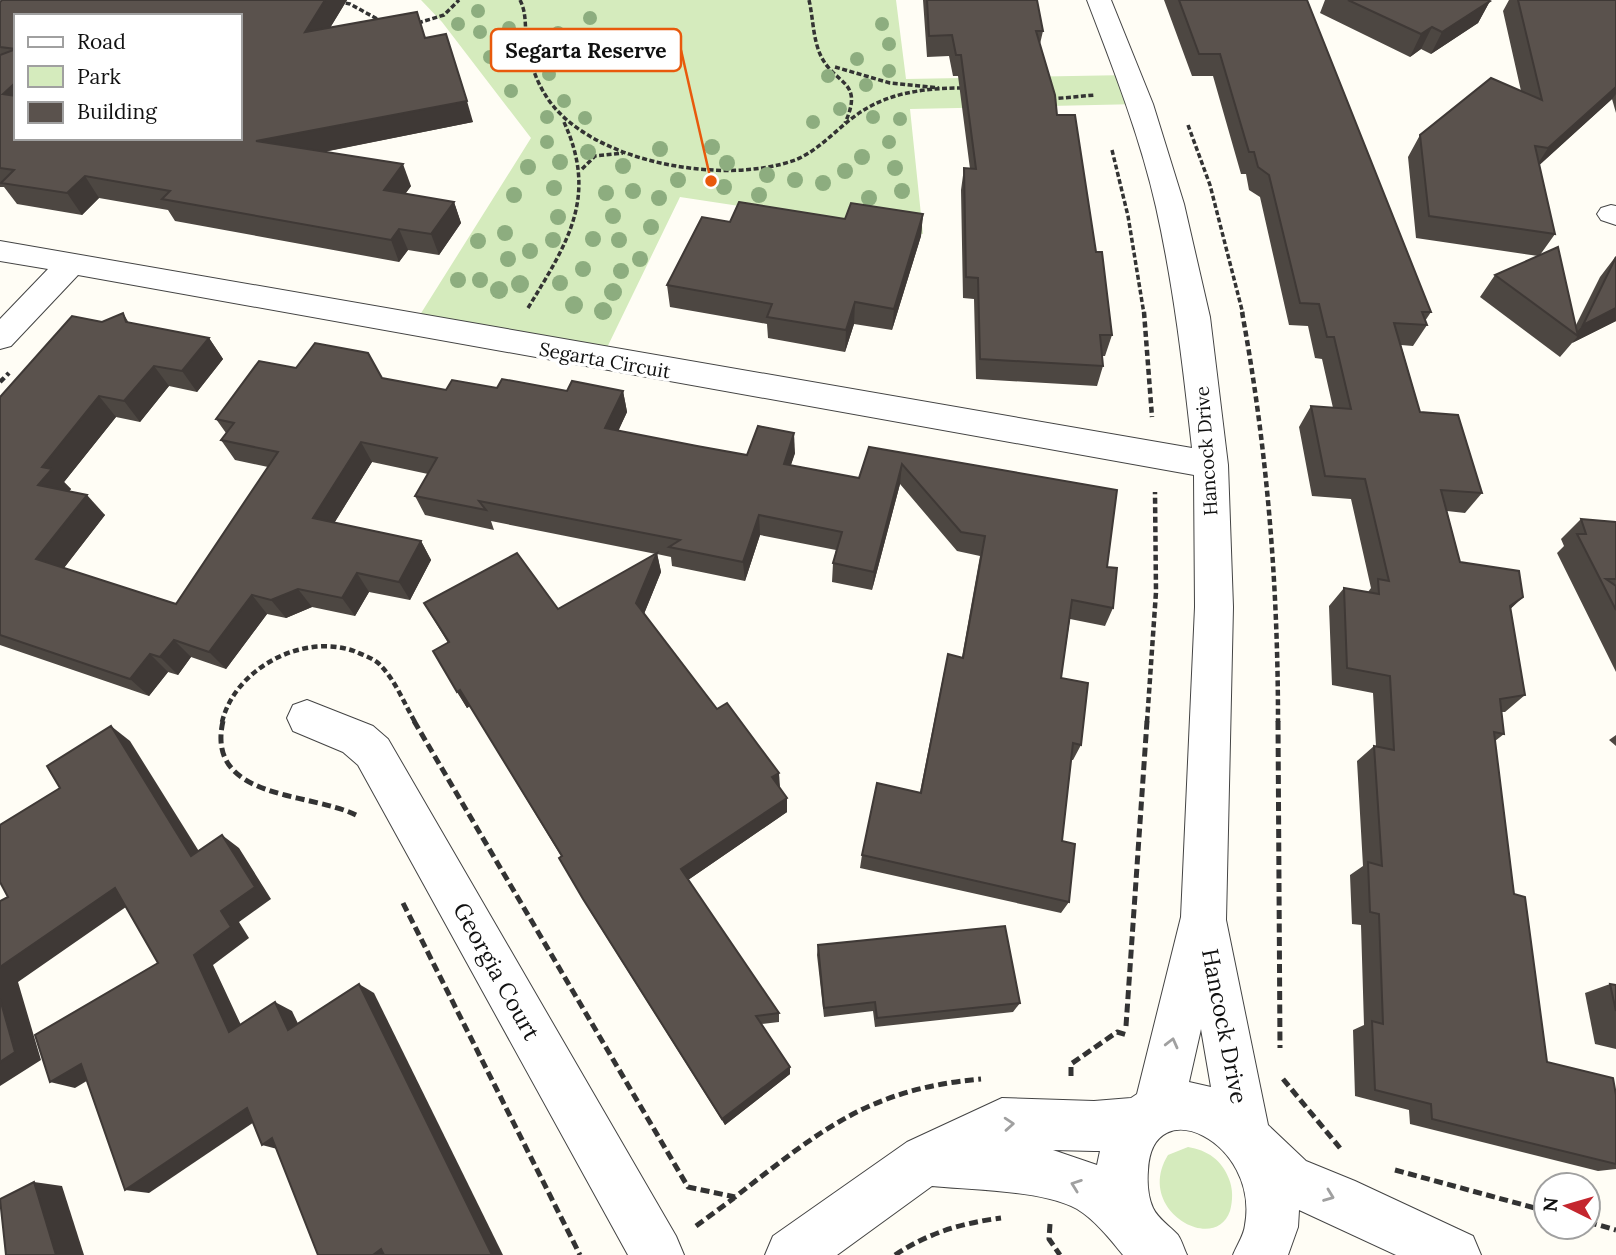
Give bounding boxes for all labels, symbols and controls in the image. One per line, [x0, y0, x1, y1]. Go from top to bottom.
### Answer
legend [14, 14, 242, 140]
text: Road [77, 28, 126, 55]
callout: Segarta Reserve [491, 29, 681, 71]
text: Segarta Reserve [505, 37, 667, 64]
text: Park [77, 63, 121, 90]
text: Building [77, 98, 157, 125]
street label: Segarta Circuit [537, 337, 673, 383]
street label: Hancock Drive [1189, 385, 1223, 517]
street label: Georgia Court [447, 897, 547, 1045]
street label: Hancock Drive [1196, 946, 1254, 1106]
one-way arrow [1164, 1037, 1178, 1049]
one-way arrow [1004, 1117, 1015, 1132]
north arrow [1532, 1171, 1602, 1241]
one-way arrow [1071, 1179, 1083, 1193]
one-way arrow [1322, 1187, 1334, 1201]
text: N [1537, 1196, 1563, 1213]

